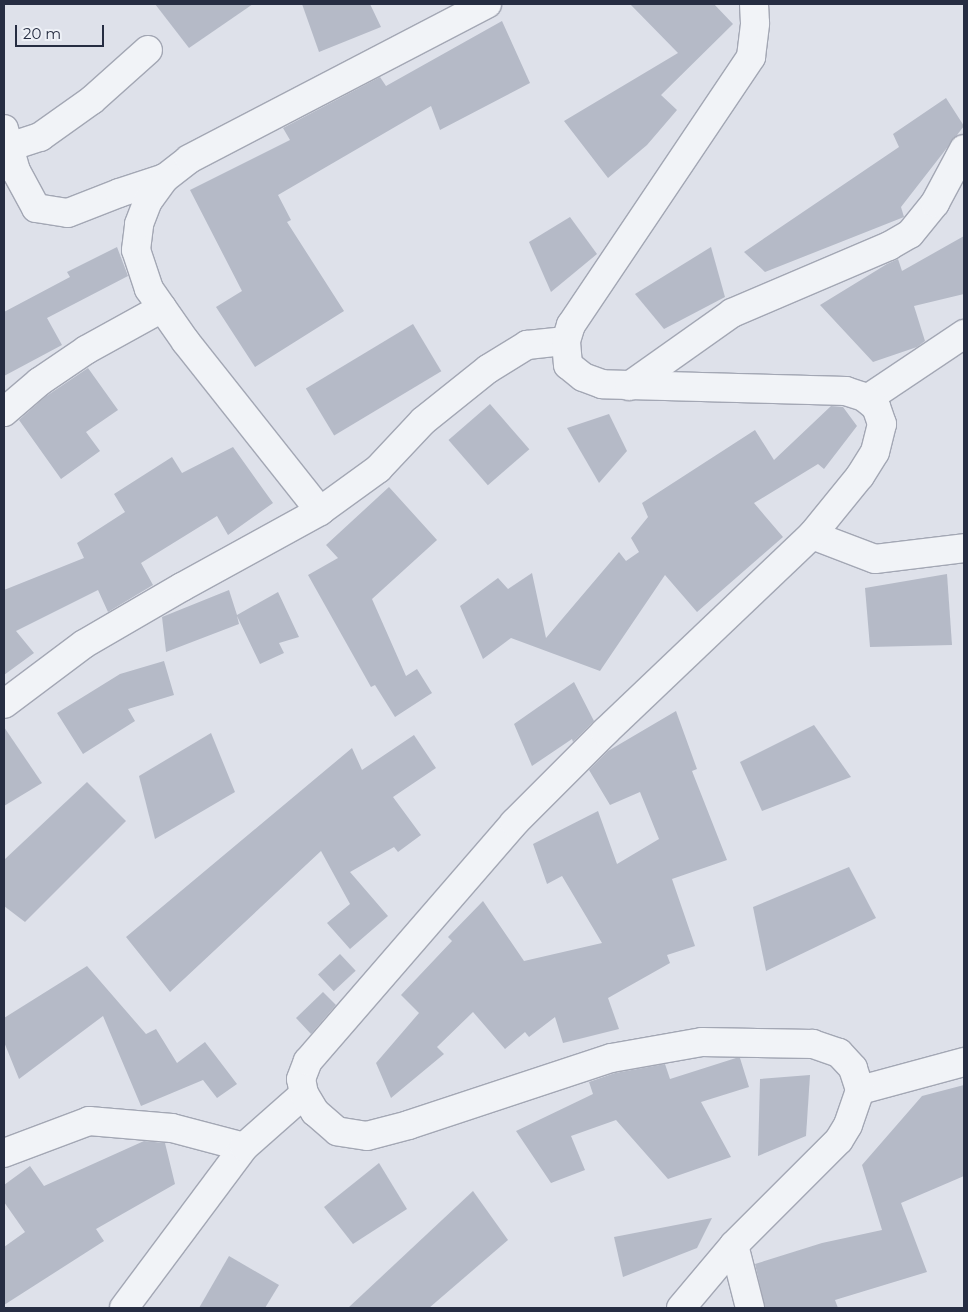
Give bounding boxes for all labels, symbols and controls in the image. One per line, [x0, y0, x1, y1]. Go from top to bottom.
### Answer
scale bar [18, 15, 106, 47]
text: 20 m [23, 24, 61, 43]

